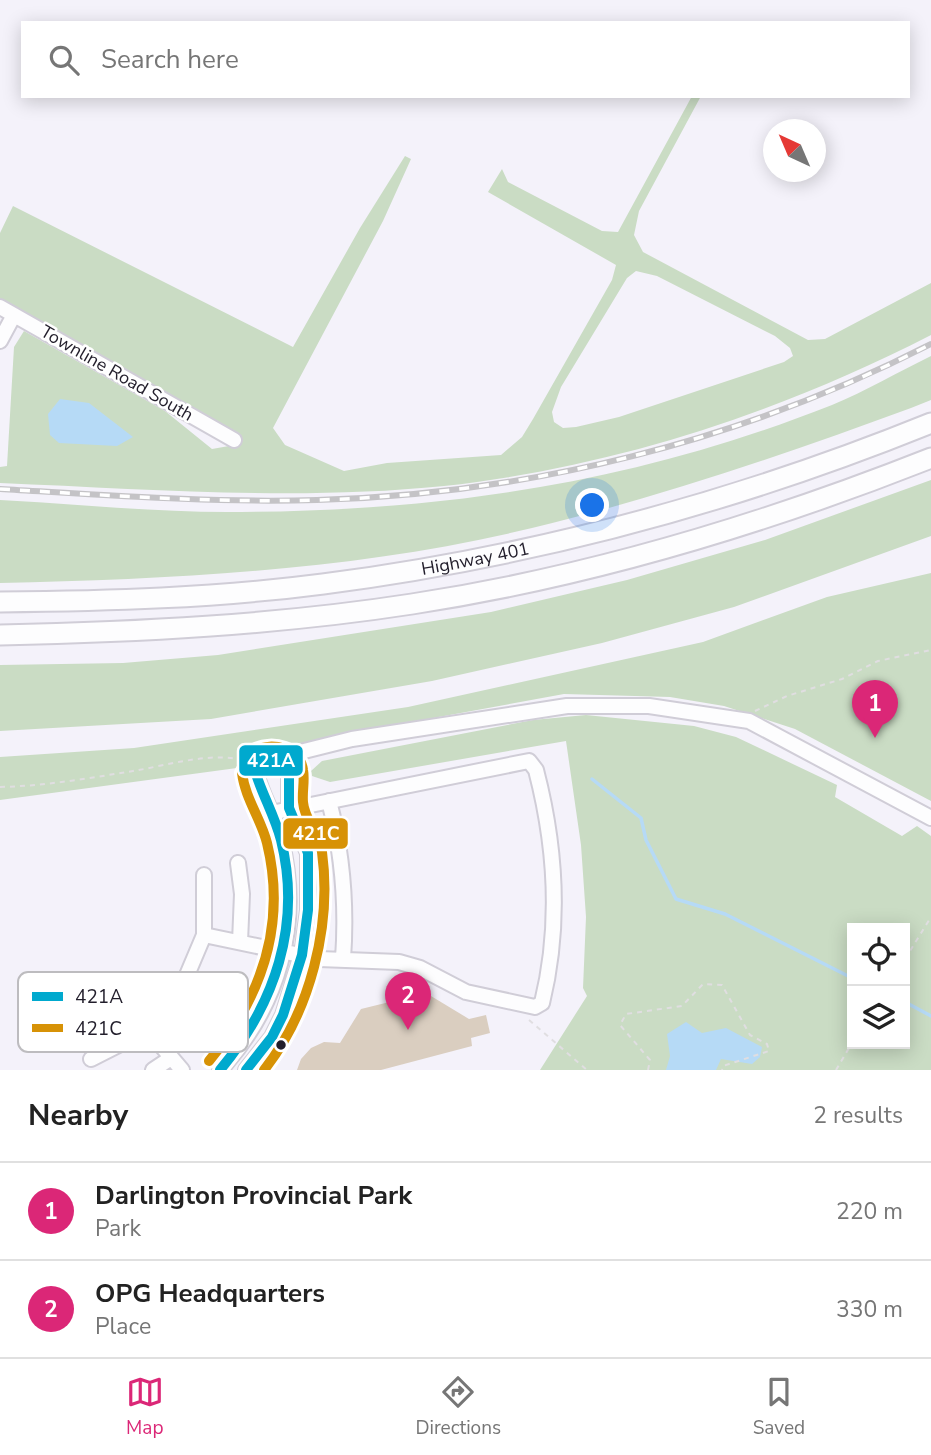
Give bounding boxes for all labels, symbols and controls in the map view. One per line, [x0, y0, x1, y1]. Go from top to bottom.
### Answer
search box [21, 21, 910, 98]
icon: search [45, 41, 83, 79]
text: Search here [101, 42, 239, 77]
north arrow [763, 119, 826, 182]
street label: Townline Road South [36, 319, 198, 427]
your location [575, 488, 609, 522]
street label: Highway 401 [419, 536, 531, 581]
pin: 1 [852, 680, 898, 738]
line badge: 421A [238, 744, 304, 777]
text: 421A [247, 748, 296, 774]
line badge: 421C [282, 817, 349, 850]
text: 421C [292, 821, 340, 847]
map controls [847, 923, 910, 1049]
button: locate [847, 923, 910, 986]
legend [18, 972, 248, 1052]
pin: 2 [385, 972, 431, 1030]
text: 421A [75, 984, 123, 1010]
button: layers [847, 986, 910, 1049]
text: 421C [75, 1016, 122, 1042]
unlabelled marker [274, 1038, 288, 1052]
text: Nearby [28, 1095, 128, 1136]
text: 2 results [813, 1100, 903, 1131]
text: Darlington Provincial Park [95, 1178, 412, 1213]
text: 1 [44, 1196, 58, 1227]
text: 220 m [836, 1196, 903, 1227]
text: Park [95, 1213, 141, 1244]
text: OPG Headquarters [95, 1276, 325, 1311]
text: 2 [44, 1294, 58, 1325]
text: 330 m [836, 1294, 903, 1325]
text: Place [95, 1311, 151, 1342]
tab: Map [126, 1373, 164, 1441]
tab: Directions [415, 1373, 501, 1441]
tab: Saved [753, 1373, 805, 1441]

